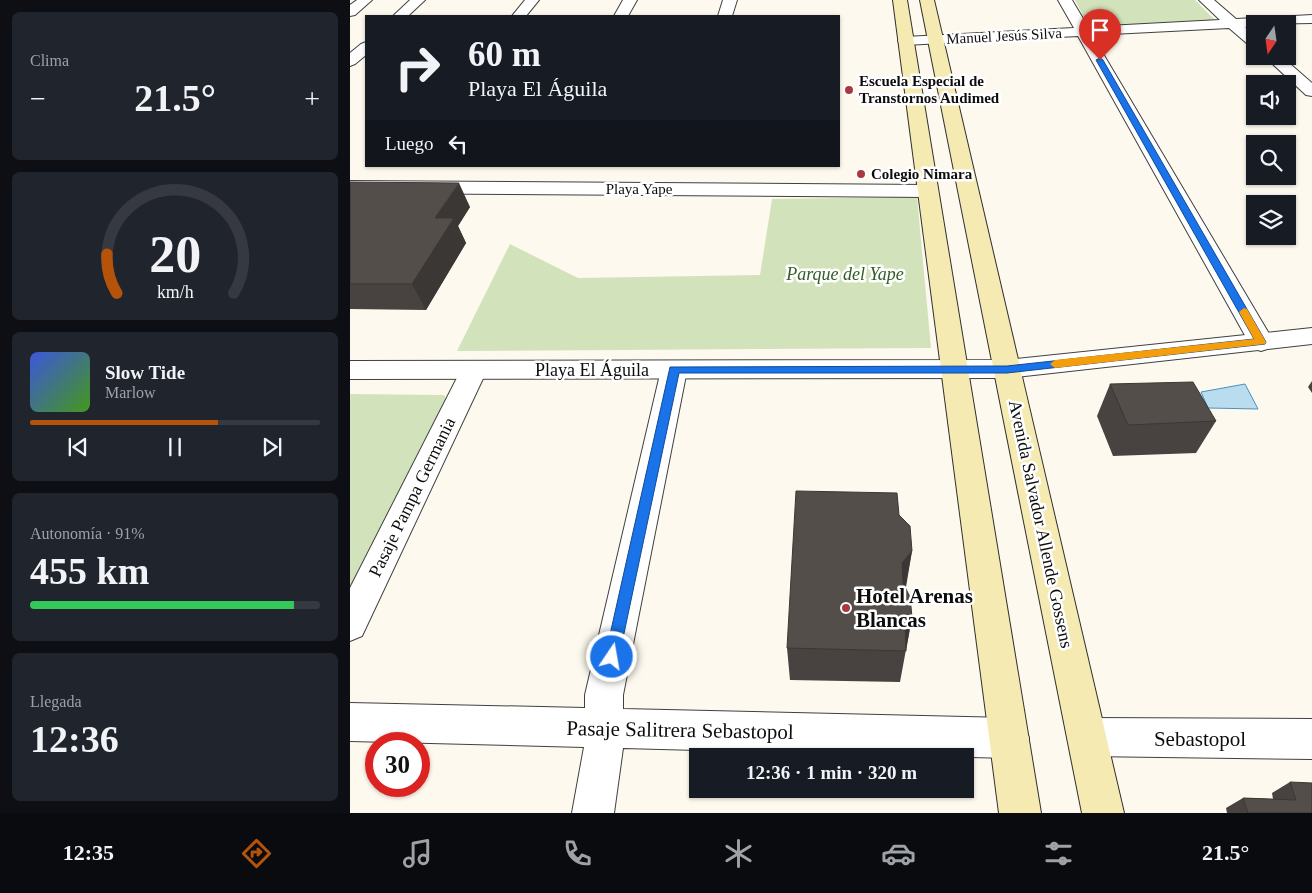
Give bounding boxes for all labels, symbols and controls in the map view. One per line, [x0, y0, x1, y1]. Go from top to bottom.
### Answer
pin [1079, 9, 1121, 60]
north arrow [1246, 15, 1296, 65]
map controls [1246, 15, 1296, 245]
icon: arrive [1086, 16, 1114, 44]
street label: Manuel Jesús Silva [946, 25, 1063, 47]
icon: right [385, 35, 450, 100]
text: 60 m [468, 35, 541, 74]
text: Clima [30, 52, 69, 69]
place label: Escuela Especial de Transtornos Audimed [859, 73, 1000, 106]
button: sound [1246, 75, 1296, 125]
text: Playa El Águila [468, 76, 607, 101]
text: 21.5° [134, 77, 216, 119]
text: − [30, 83, 46, 114]
text: + [304, 83, 320, 114]
marker: Escuela Especial de Transtornos Audimed [843, 84, 855, 96]
icon: left [444, 130, 472, 158]
text: Luego [385, 133, 434, 154]
button: search [1246, 135, 1296, 185]
place label: Colegio Nimara [871, 166, 973, 182]
marker: Colegio Nimara [855, 168, 867, 180]
street label: Playa Yape [606, 181, 673, 197]
button: layers [1246, 195, 1296, 245]
text: 20 [149, 226, 201, 283]
park label: Parque del Yape [785, 264, 904, 284]
text: km/h [157, 282, 193, 302]
street label: Playa El Águila [535, 359, 649, 380]
text: Slow Tide [105, 362, 185, 383]
text: Marlow [105, 384, 156, 401]
street label: Avenida Salvador Allende Gossens [1005, 398, 1077, 650]
street label: Pasaje Pampa Germania [365, 414, 459, 580]
icon: previous [64, 433, 92, 461]
icon: pause [161, 433, 189, 461]
icon: next [258, 433, 286, 461]
text: Autonomía · 91% [30, 525, 145, 542]
text: 455 km [30, 550, 149, 592]
place label: Hotel Arenas Blancas [856, 584, 973, 632]
marker: Hotel Arenas Blancas [840, 602, 852, 614]
position arrow [585, 630, 637, 682]
text: Llegada [30, 693, 82, 710]
street label: Pasaje Salitrera Sebastopol [566, 716, 794, 744]
text: 12:36 [30, 718, 119, 760]
street label: Sebastopol [1154, 727, 1246, 751]
speed limit sign: 30 [365, 732, 430, 797]
text: 12:36 · 1 min · 320 m [746, 762, 917, 783]
icon: directions [239, 836, 274, 871]
icon: music [400, 836, 435, 871]
icon: phone [560, 836, 595, 871]
icon: climate [721, 836, 756, 871]
icon: car [881, 836, 916, 871]
icon: filters [1041, 836, 1076, 871]
text: 12:35 [63, 840, 114, 865]
text: 21.5° [1202, 840, 1249, 865]

